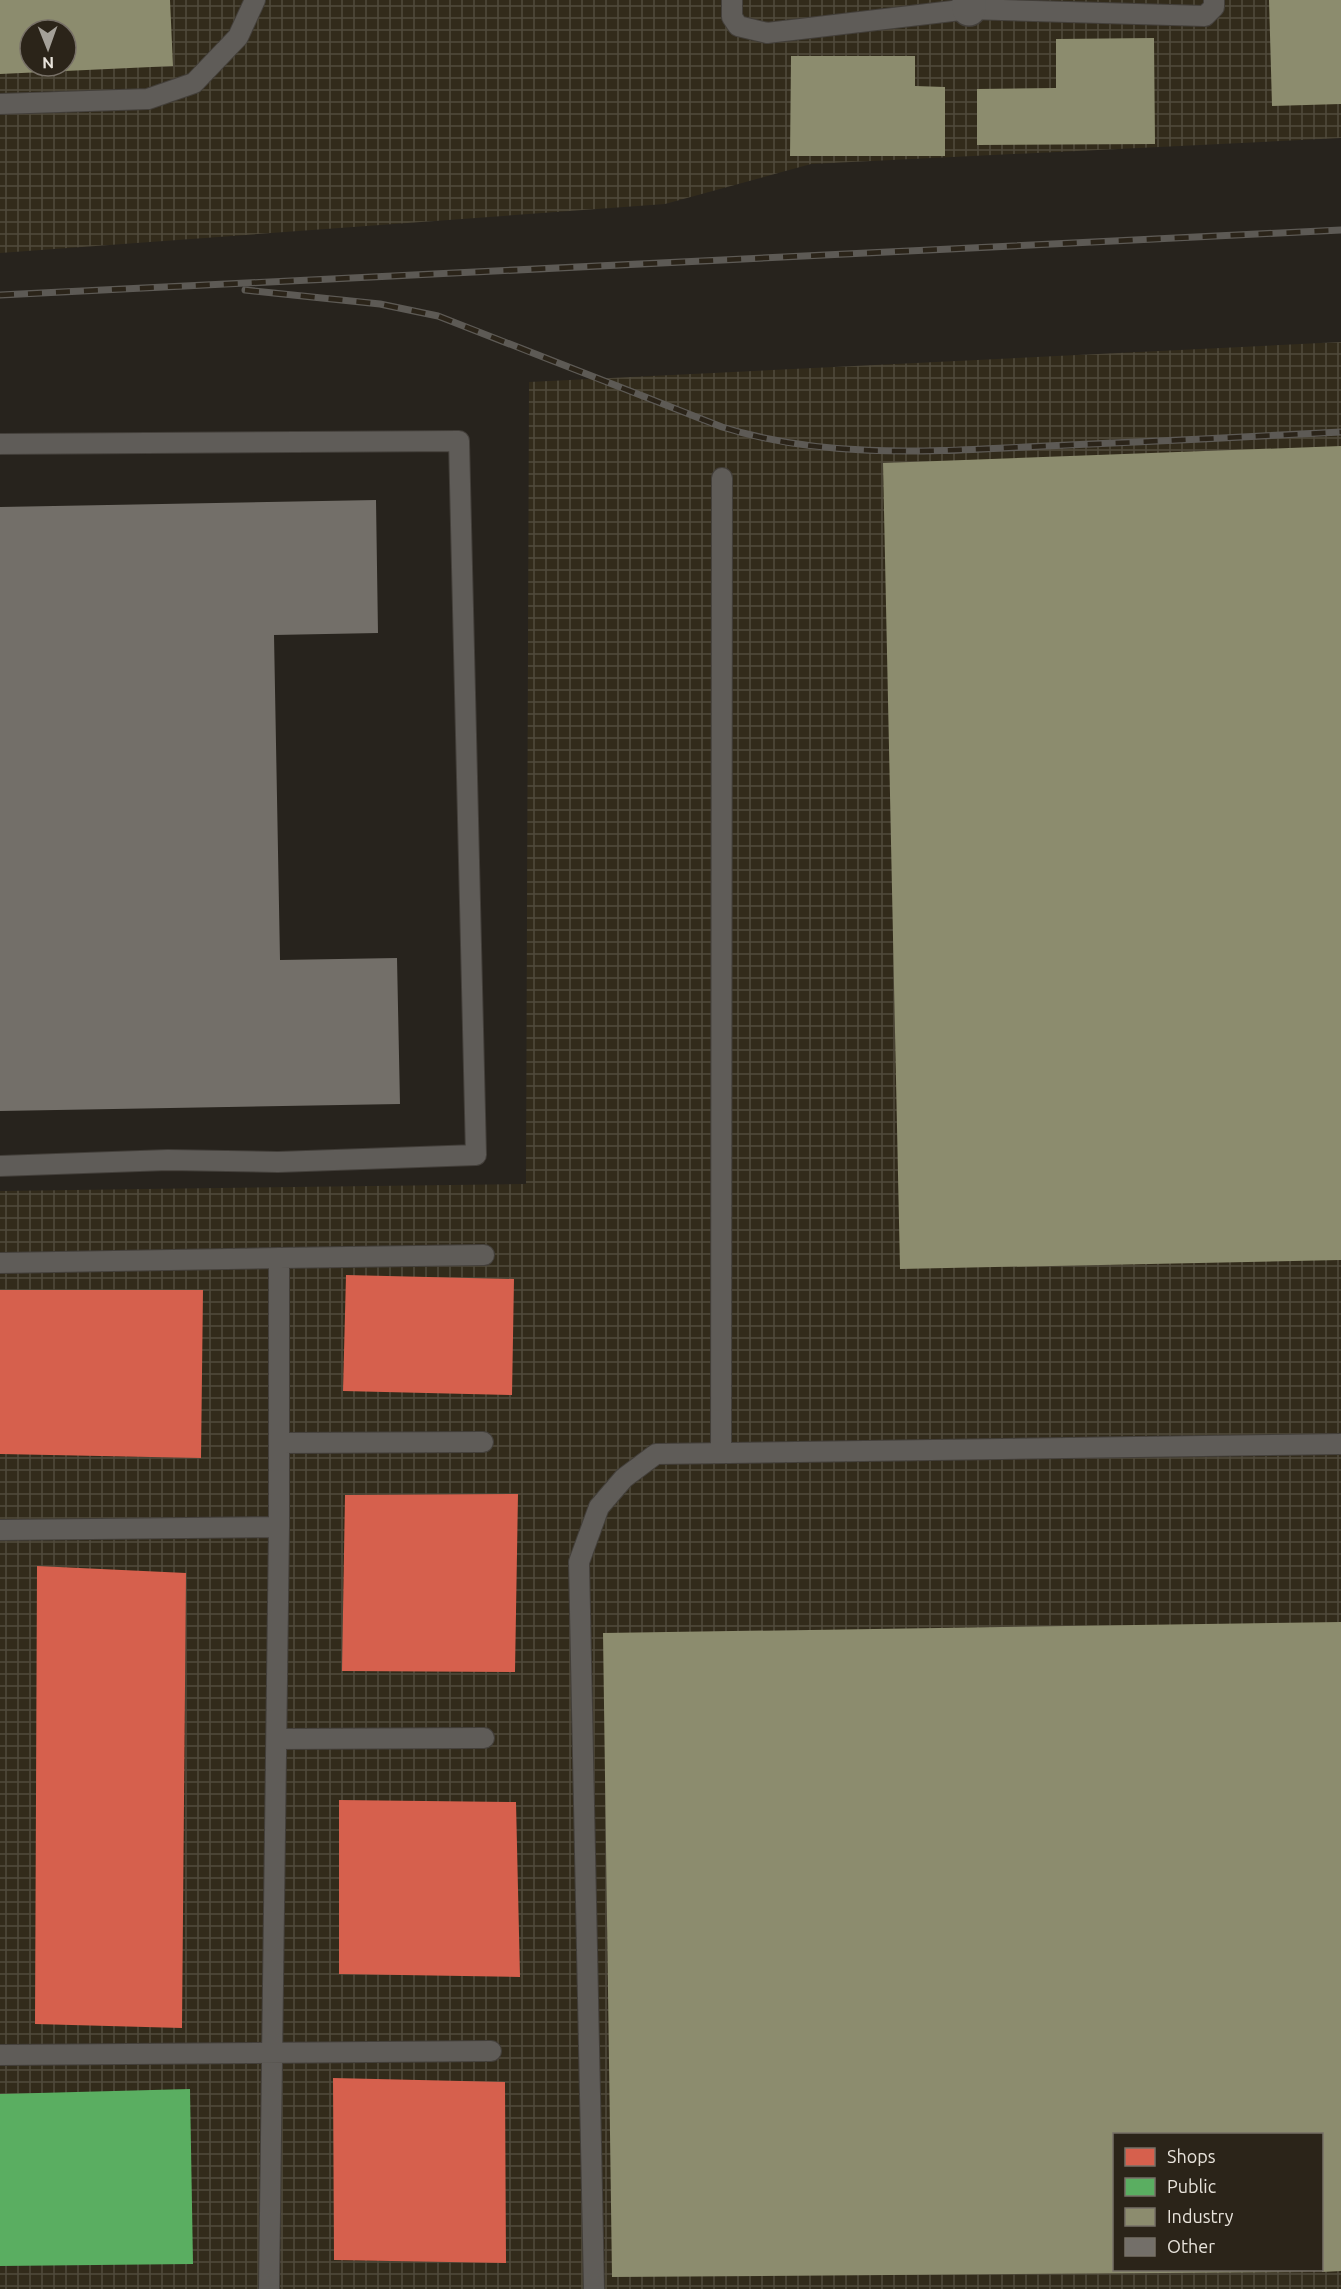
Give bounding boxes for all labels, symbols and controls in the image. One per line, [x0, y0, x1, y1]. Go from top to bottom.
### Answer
north arrow [18, 18, 78, 78]
text: N [42, 54, 54, 72]
legend [1113, 2133, 1323, 2271]
text: Shops [1167, 2146, 1216, 2166]
text: Public [1167, 2176, 1216, 2196]
text: Industry [1167, 2206, 1234, 2226]
text: Other [1167, 2236, 1215, 2256]

